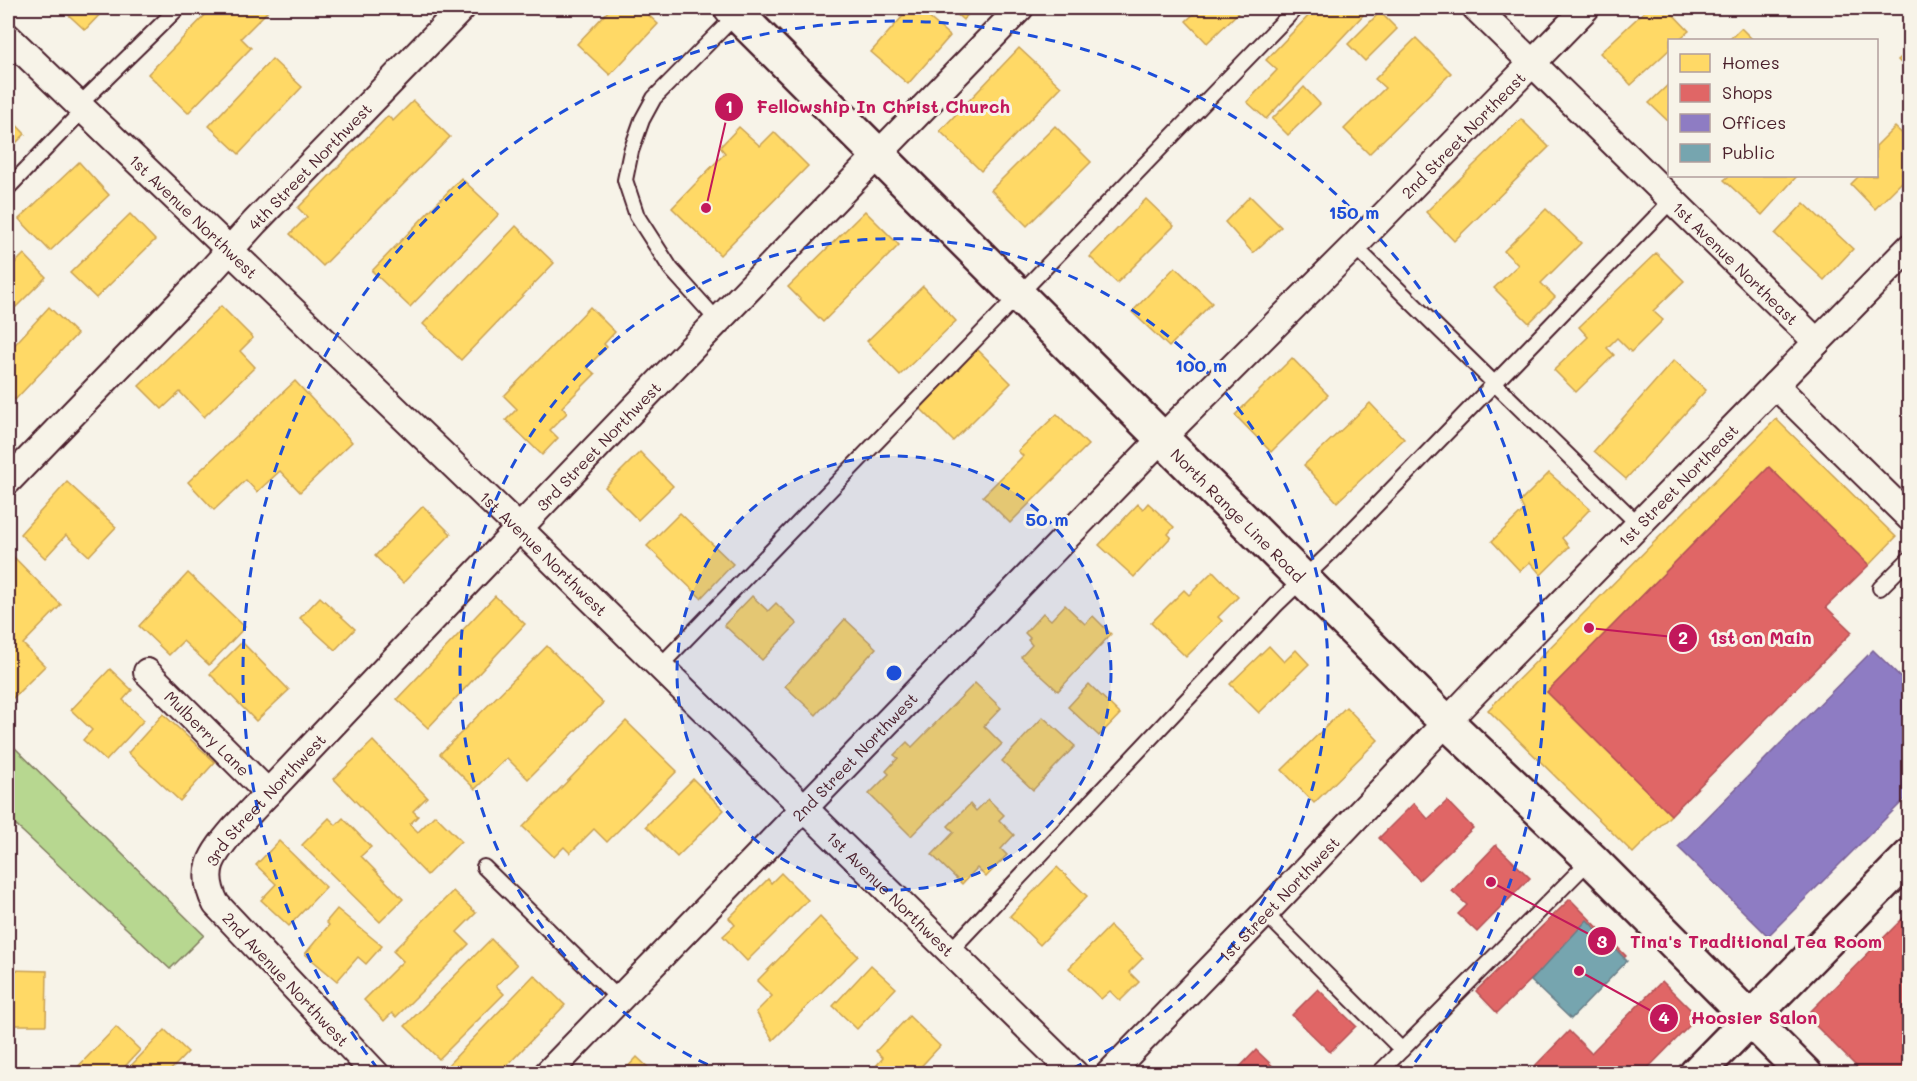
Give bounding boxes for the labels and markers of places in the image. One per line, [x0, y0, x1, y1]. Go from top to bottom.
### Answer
callout: Fellowship In Christ Church [714, 89, 1022, 125]
callout: 1st on Main [1668, 620, 1824, 656]
centre of rings [884, 663, 904, 683]
callout: Tina's Traditional Tea Room [1587, 923, 1894, 959]
callout: Hoosier Salon [1649, 1000, 1829, 1036]

